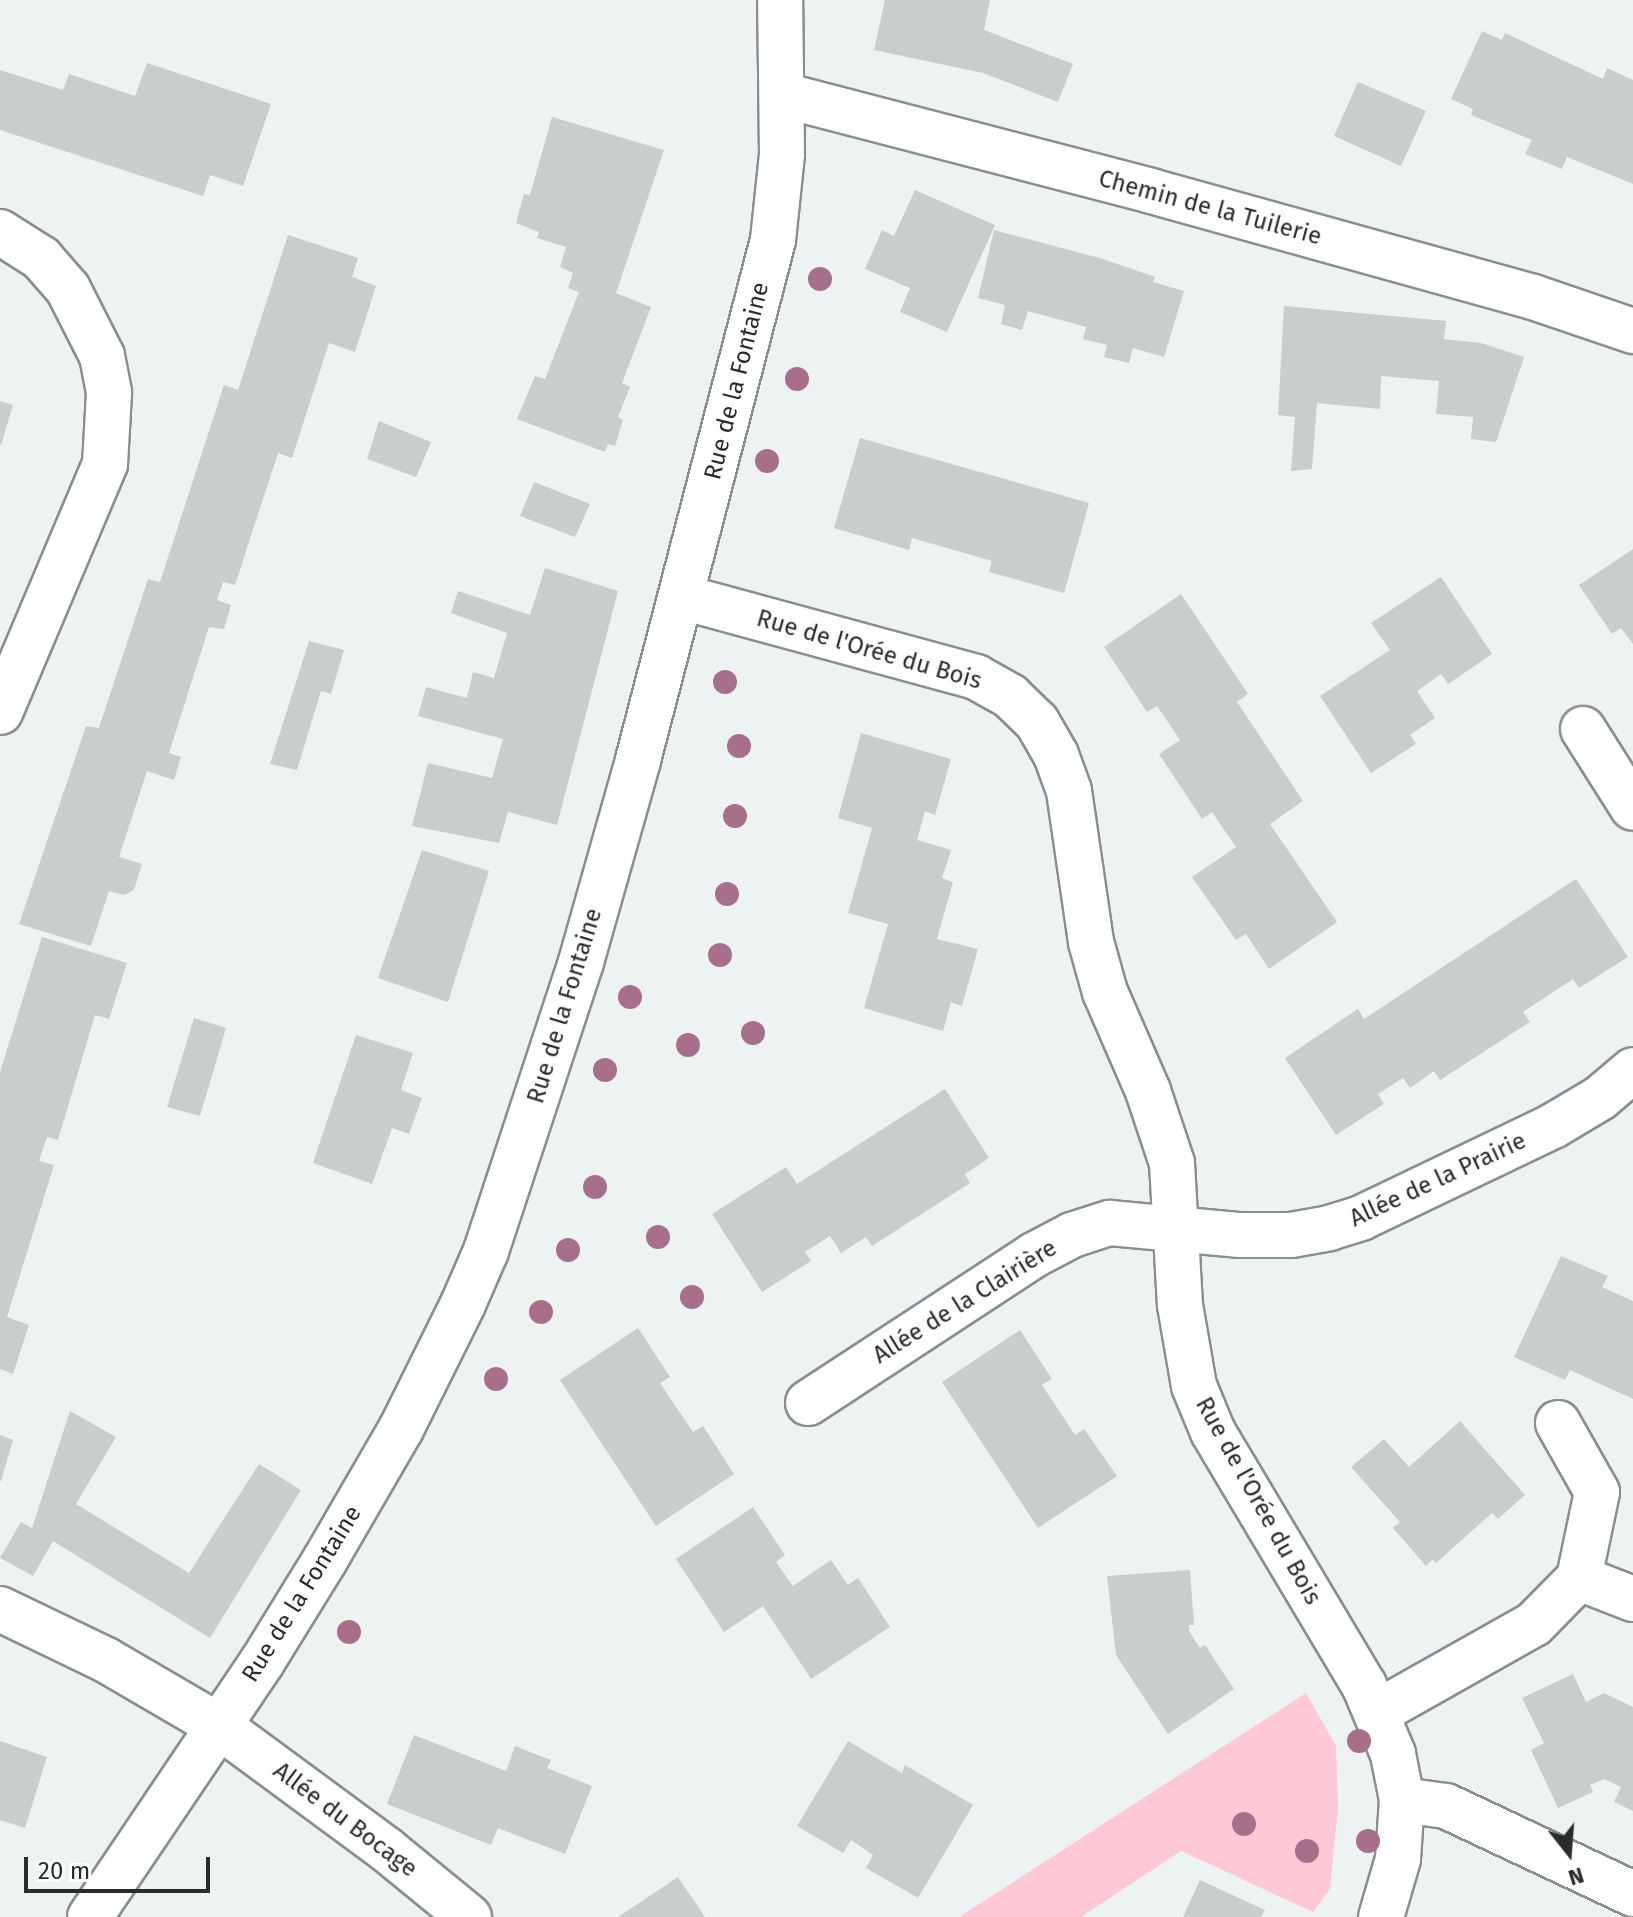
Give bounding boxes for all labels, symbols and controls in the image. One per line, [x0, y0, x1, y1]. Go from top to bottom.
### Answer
street label: Chemin de la Tuilerie [1095, 164, 1325, 252]
street label: Rue de la Fontaine [699, 279, 775, 483]
street label: Rue de l'Orée du Bois [753, 604, 985, 696]
street label: Rue de la Fontaine [522, 905, 608, 1107]
street label: Allée de la Prairie [1345, 1127, 1531, 1233]
street label: Allée de la Clairière [868, 1234, 1062, 1370]
street label: Rue de l'Orée du Bois [1189, 1392, 1327, 1610]
street label: Rue de la Fontaine [236, 1500, 368, 1688]
street label: Allée du Bocage [267, 1757, 423, 1883]
north arrow [1529, 1813, 1609, 1893]
scale bar [28, 1841, 214, 1891]
text: 20 m [38, 1857, 90, 1885]
text: N [1565, 1861, 1587, 1891]

